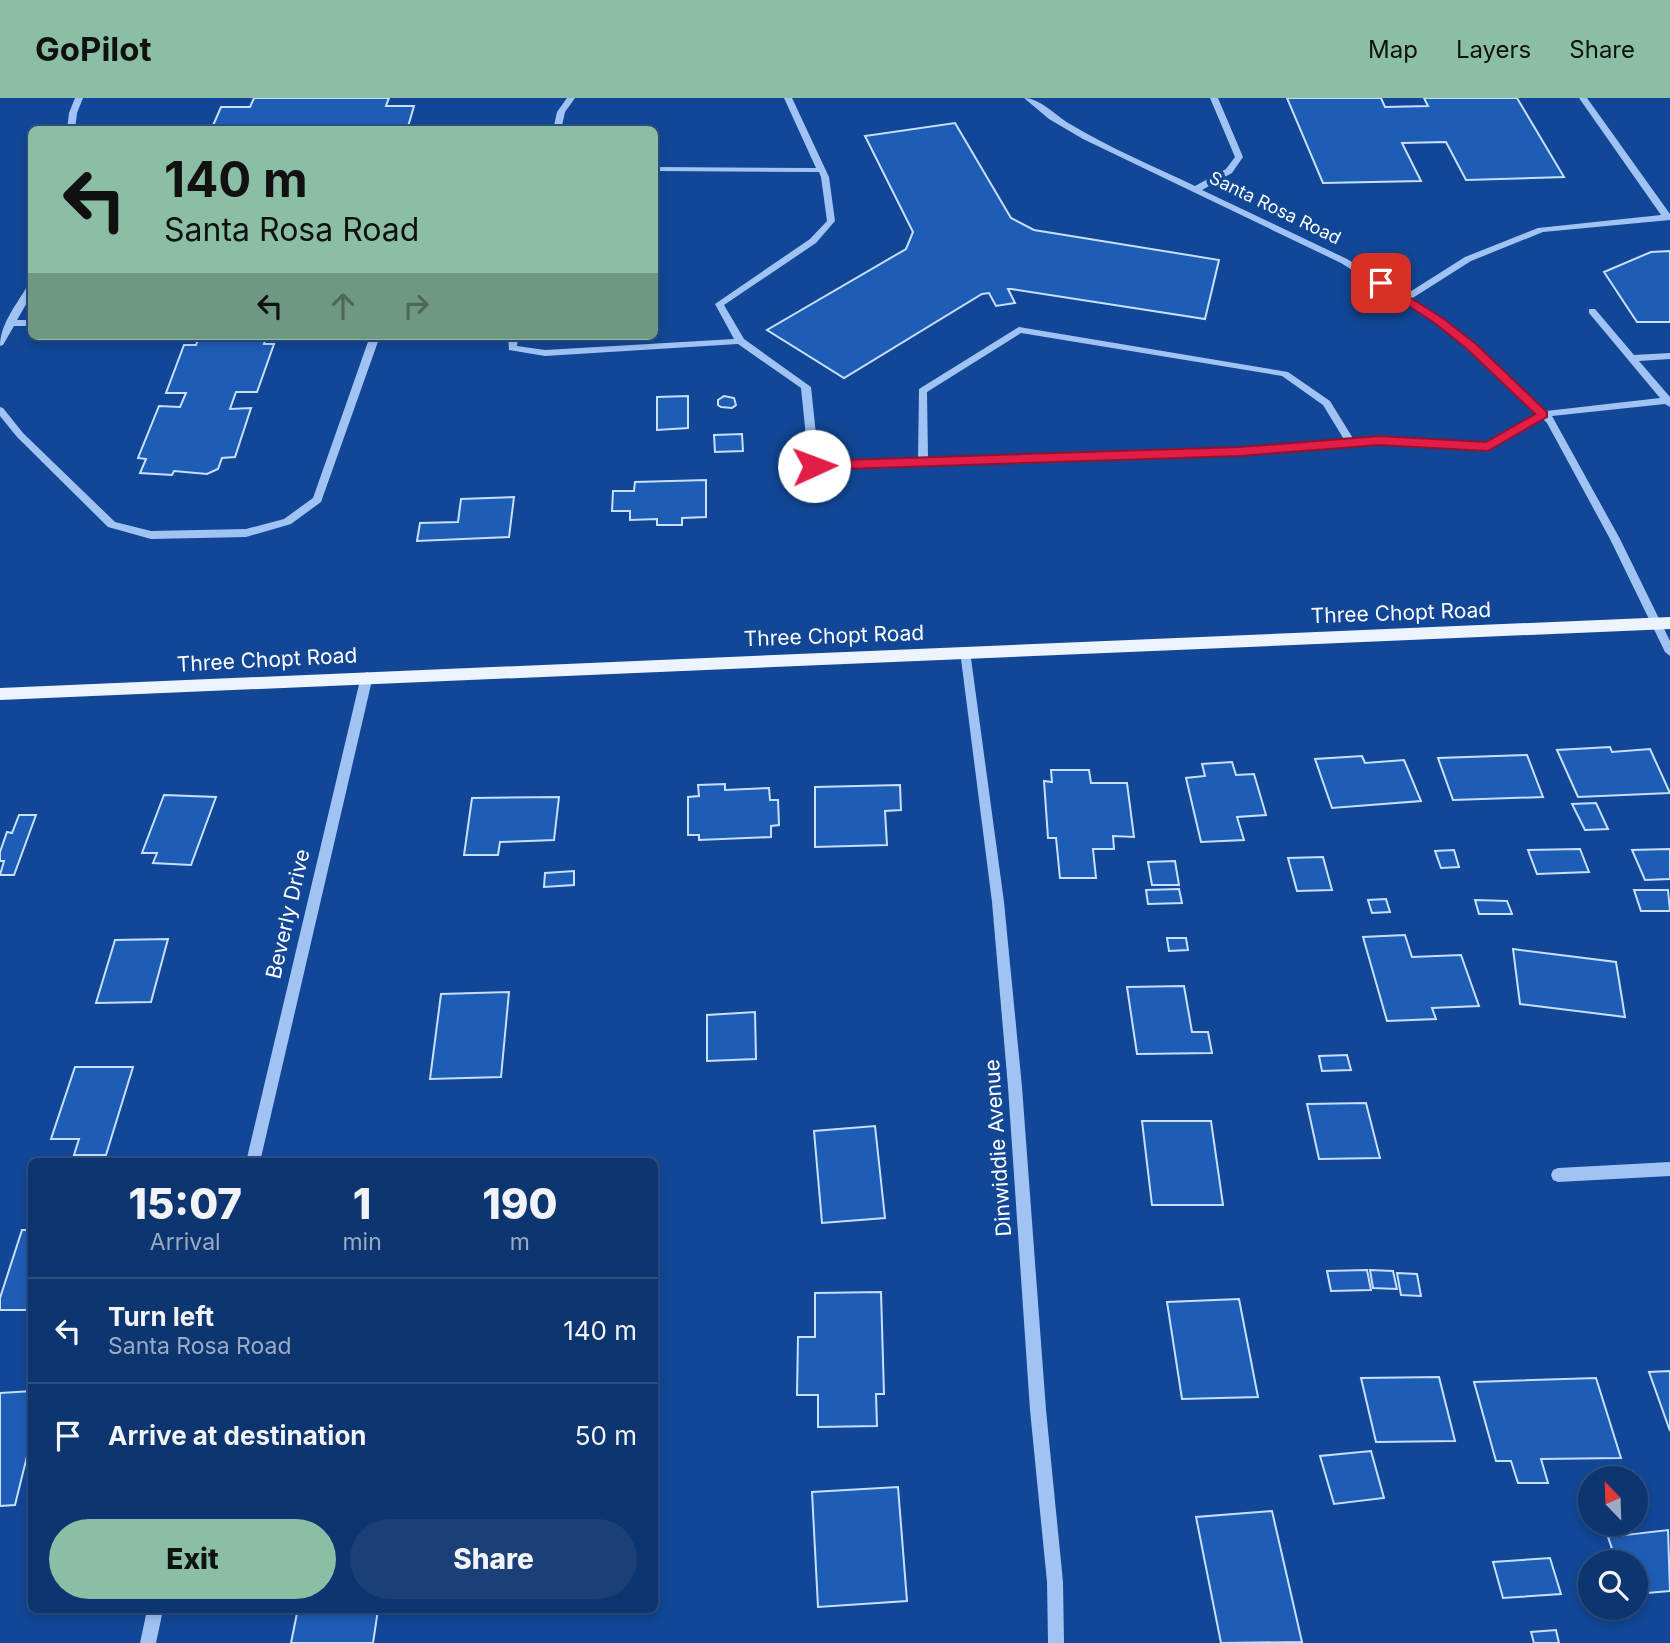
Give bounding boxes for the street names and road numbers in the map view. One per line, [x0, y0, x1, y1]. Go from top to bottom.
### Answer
street label: Santa Rosa Road [1206, 167, 1344, 248]
street label: Three Chopt Road [1310, 597, 1492, 628]
street label: Three Chopt Road [743, 620, 925, 651]
street label: Three Chopt Road [176, 642, 358, 677]
street label: Beverly Drive [260, 847, 315, 981]
street label: Dinwiddie Avenue [979, 1059, 1016, 1238]

